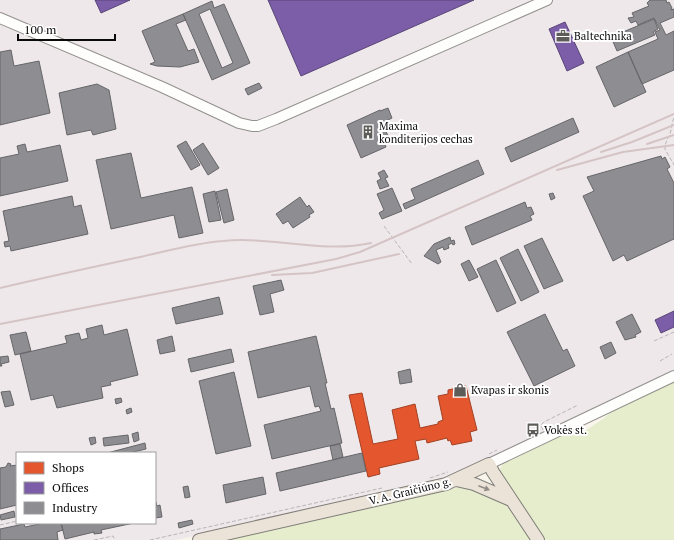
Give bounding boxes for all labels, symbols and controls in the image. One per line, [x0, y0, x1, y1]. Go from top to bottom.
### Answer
scale bar [18, 16, 115, 42]
text: 100 m [24, 22, 57, 37]
office icon: Baltechnika [555, 28, 571, 44]
place label: Baltechnika [574, 29, 632, 43]
place label: Maxima konditerijos cechas [379, 119, 473, 146]
building icon: Maxima konditerijos cechas [360, 124, 376, 140]
shop icon: Kvapas ir skonis [452, 382, 468, 398]
place label: Kvapas ir skonis [471, 383, 549, 397]
bus stop icon: Vokės st. [525, 422, 541, 438]
place label: Vokės st. [544, 423, 587, 437]
legend [16, 452, 156, 524]
text: Shops [52, 460, 84, 475]
street label: V. A. Graičiūno g. [368, 474, 452, 508]
text: Offices [52, 480, 89, 495]
one-way arrow [479, 485, 491, 491]
text: Industry [52, 500, 98, 515]

